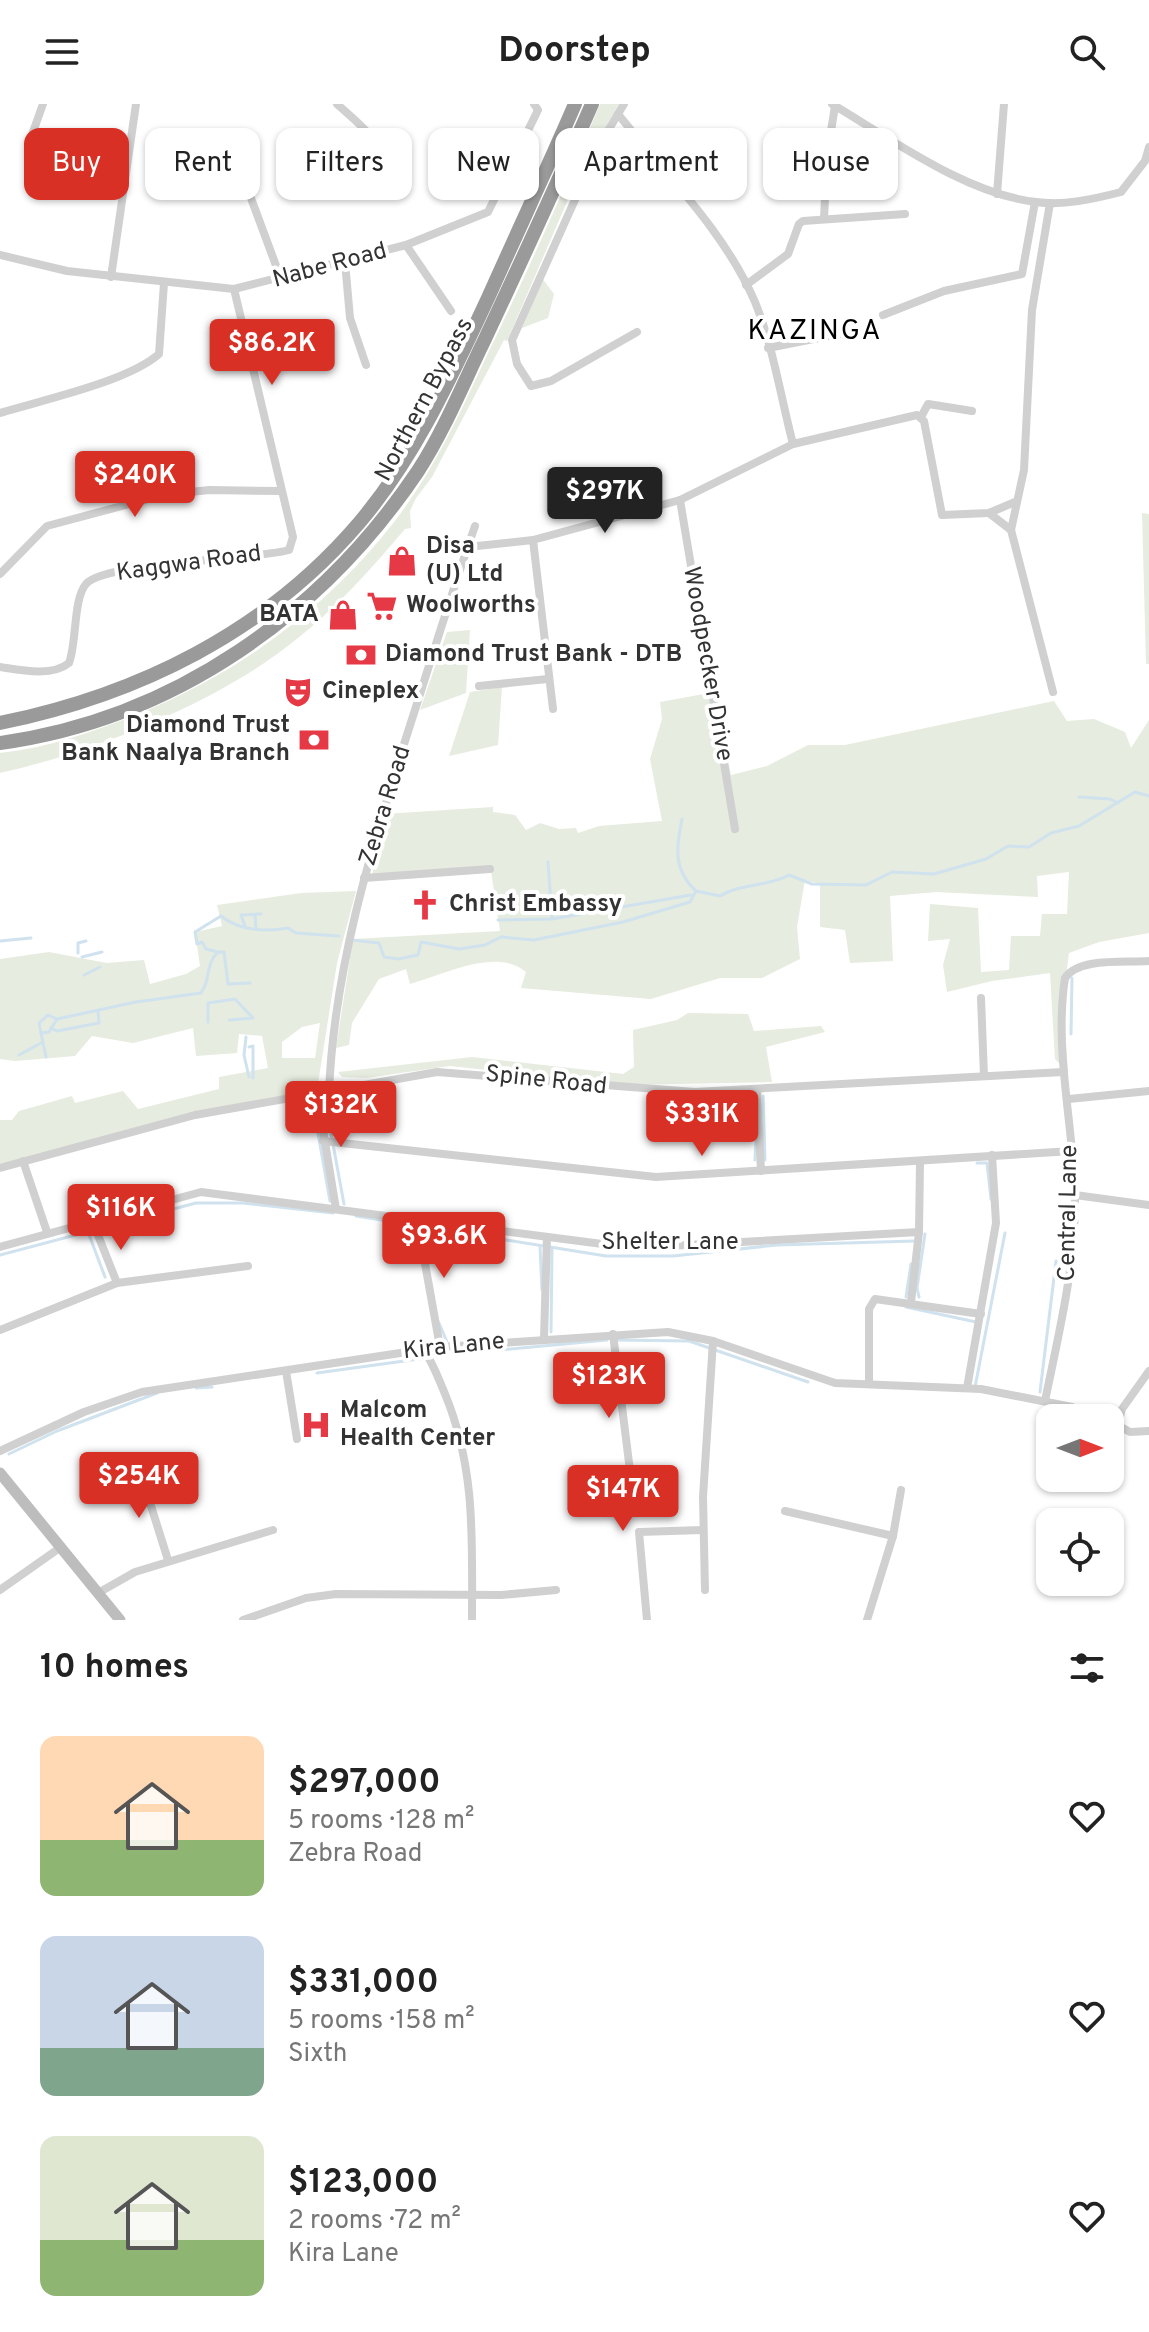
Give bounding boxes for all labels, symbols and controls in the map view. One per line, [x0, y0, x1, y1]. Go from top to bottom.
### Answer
text: Doorstep [498, 29, 651, 75]
icon: menu [40, 30, 84, 74]
icon: search [1065, 30, 1109, 74]
chip: Buy [24, 128, 129, 200]
chip: Rent [145, 128, 260, 200]
chip: Filters [276, 128, 412, 200]
chip: New [428, 128, 539, 200]
chip: Apartment [555, 128, 747, 200]
chip: House [763, 128, 898, 200]
street label: Nabe Road [270, 236, 390, 296]
street label: Northern Bypass [369, 313, 481, 487]
district label: KAZINGA [748, 314, 882, 350]
pin: $86.2K [207, 319, 337, 387]
text: $86.2K [228, 328, 316, 361]
pin: $240K [79, 451, 191, 519]
text: $240K [93, 460, 177, 493]
pin: $297K [549, 467, 661, 535]
text: $297K [565, 476, 645, 509]
place label: Disa (U) Ltd [426, 532, 503, 590]
street label: Kaggwa Road [115, 539, 263, 589]
shop icon: Disa (U) Ltd [385, 544, 419, 578]
street label: Woodpecker Drive [675, 564, 739, 764]
supermarket icon: Woolworths [365, 589, 399, 623]
place label: Woolworths [406, 591, 536, 621]
shop icon: BATA [326, 598, 360, 632]
place label: BATA [259, 600, 319, 630]
bank icon: Diamond Trust Bank - DTB [344, 638, 378, 672]
place label: Diamond Trust Bank - DTB [385, 640, 682, 670]
theatre icon: Cineplex [281, 675, 315, 709]
place label: Cineplex [322, 677, 420, 707]
place label: Diamond Trust Bank Naalya Branch [61, 711, 290, 769]
bank icon: Diamond Trust Bank Naalya Branch [297, 723, 331, 757]
street label: Zebra Road [354, 742, 418, 870]
church icon: Christ Embassy [408, 888, 442, 922]
place label: Christ Embassy [449, 890, 622, 920]
street label: Spine Road [484, 1060, 608, 1102]
pin: $132K [285, 1081, 397, 1149]
text: $132K [303, 1090, 379, 1123]
pin: $331K [646, 1090, 758, 1158]
text: $331K [664, 1099, 740, 1132]
street label: Central Lane [1053, 1144, 1085, 1282]
pin: $116K [65, 1184, 177, 1252]
text: $116K [86, 1193, 156, 1226]
pin: $93.6K [379, 1212, 509, 1280]
text: $93.6K [400, 1221, 488, 1254]
street label: Shelter Lane [601, 1228, 739, 1258]
street label: Kira Lane [402, 1327, 506, 1367]
pin: $123K [553, 1352, 665, 1420]
text: $123K [571, 1361, 647, 1394]
place label: Malcom Health Center [340, 1396, 495, 1454]
north arrow [1036, 1404, 1124, 1492]
map controls [1036, 1404, 1124, 1596]
hospital icon: Malcom Health Center [299, 1408, 333, 1442]
pin: $254K [83, 1452, 195, 1520]
text: $254K [97, 1461, 181, 1494]
pin: $147K [567, 1465, 679, 1533]
text: $147K [585, 1474, 661, 1507]
button: locate [1036, 1508, 1124, 1596]
icon: filters [1065, 1646, 1109, 1690]
text: 10 homes [40, 1647, 189, 1690]
text: $297,000 [288, 1762, 441, 1805]
icon: home [104, 1768, 200, 1864]
icon: heart [1065, 1794, 1109, 1838]
text: 5 rooms · 128 m² [288, 1805, 475, 1838]
text: Zebra Road [288, 1838, 422, 1871]
text: $331,000 [288, 1962, 439, 2005]
icon: home [104, 1968, 200, 2064]
icon: heart [1065, 1994, 1109, 2038]
text: 5 rooms · 158 m² [288, 2005, 475, 2038]
text: Sixth [288, 2038, 347, 2071]
text: $123,000 [288, 2162, 438, 2205]
icon: home [104, 2168, 200, 2264]
icon: heart [1065, 2194, 1109, 2238]
text: 2 rooms · 72 m² [288, 2205, 461, 2238]
text: Kira Lane [288, 2238, 399, 2271]

